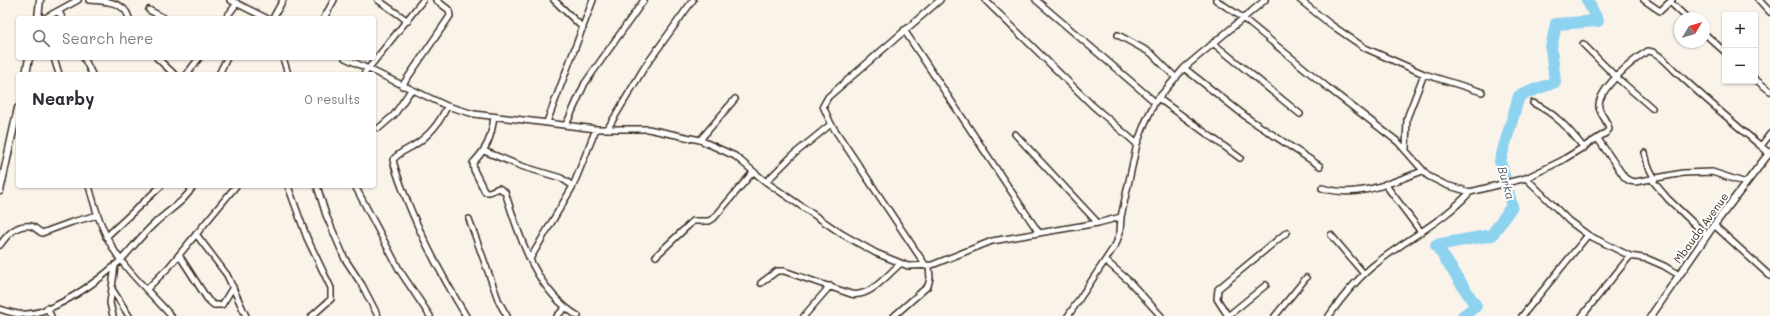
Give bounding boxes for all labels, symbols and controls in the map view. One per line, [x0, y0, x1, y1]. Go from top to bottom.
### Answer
north arrow [1674, 12, 1710, 48]
map controls [1722, 12, 1758, 84]
button: + [1722, 12, 1758, 48]
search box [16, 16, 376, 60]
icon: search [30, 27, 52, 49]
text: Search here [62, 28, 153, 48]
button: − [1722, 48, 1758, 84]
text: Nearby [32, 87, 94, 109]
text: 0 results [305, 90, 360, 107]
water label: Burka [1495, 164, 1519, 201]
street label: Mbauda Avenue [1670, 189, 1731, 266]

